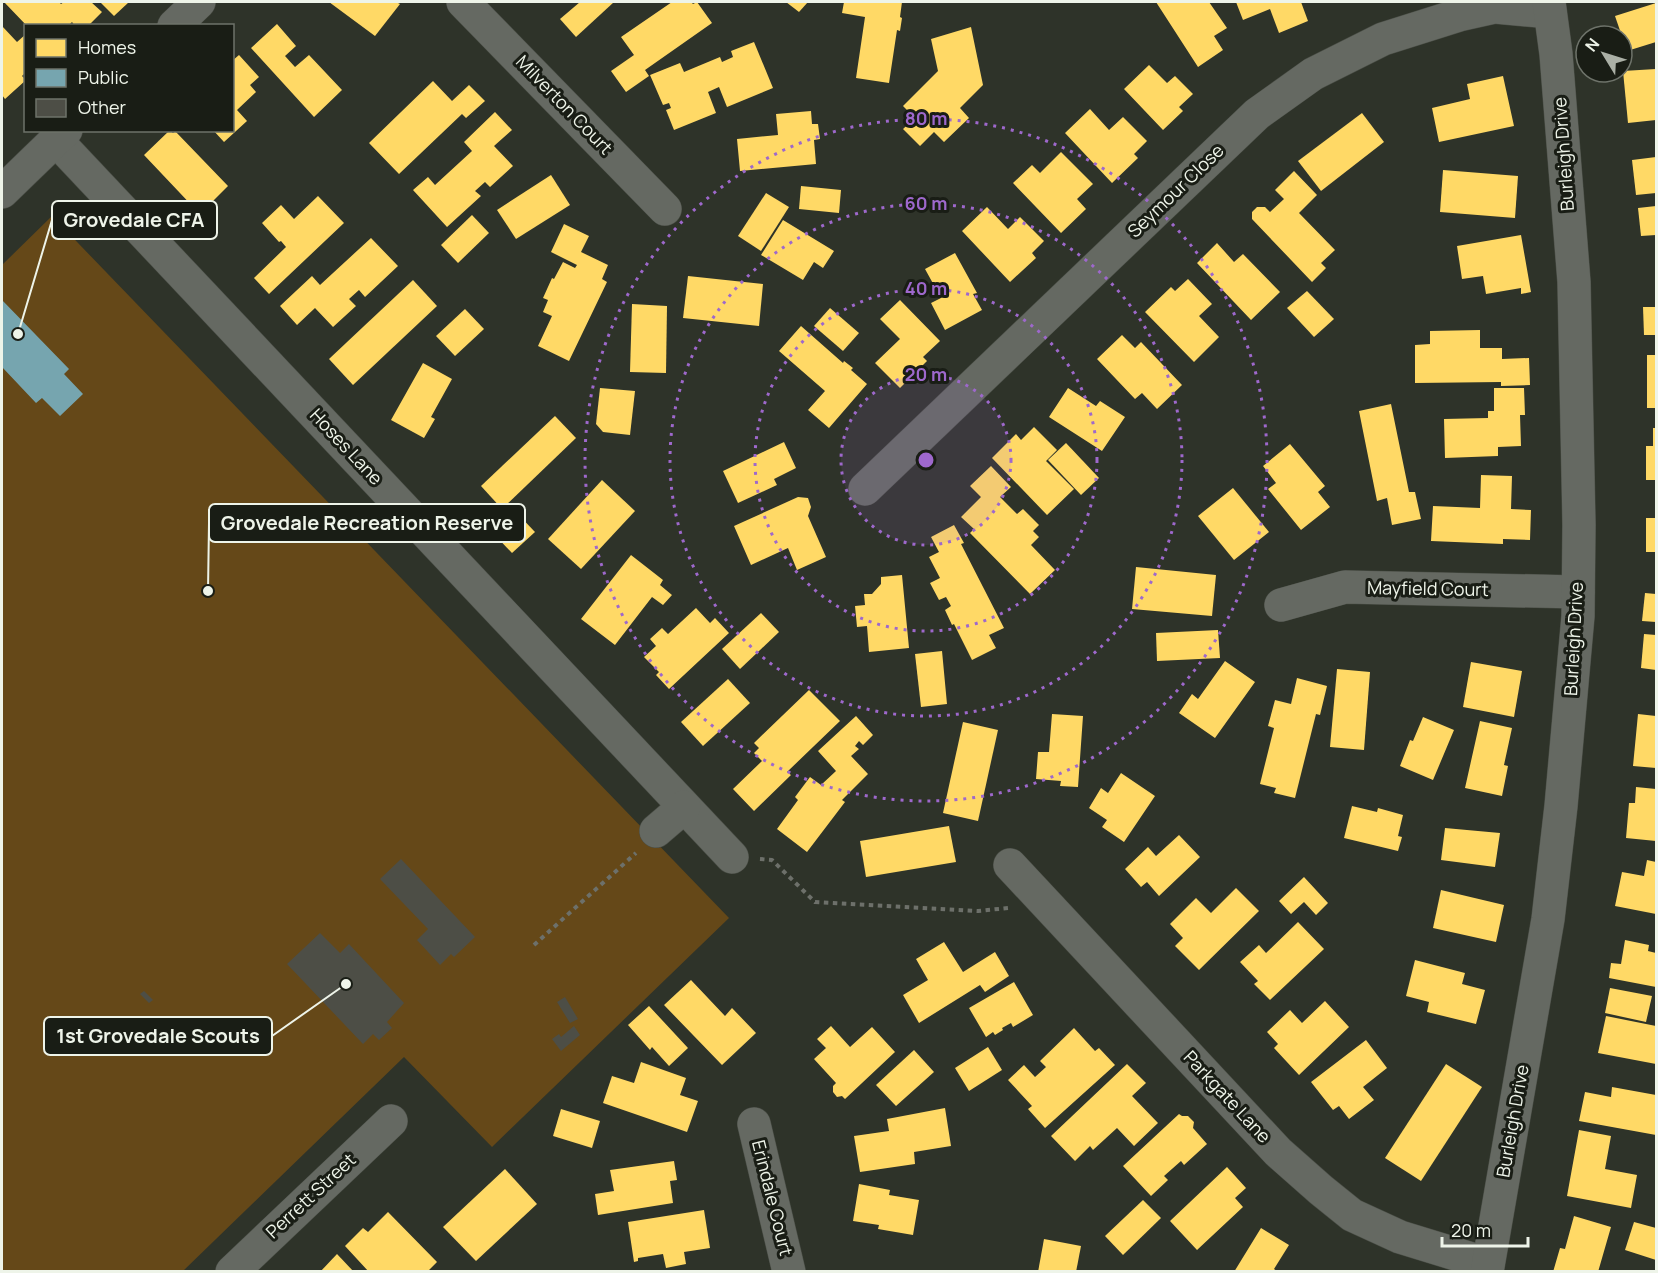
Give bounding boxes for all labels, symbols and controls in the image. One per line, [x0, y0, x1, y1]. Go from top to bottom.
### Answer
legend [24, 24, 234, 132]
north arrow [1574, 24, 1634, 84]
text: N [1580, 33, 1604, 56]
text: Homes [78, 35, 136, 59]
street label: Milverton Court [511, 50, 618, 159]
text: Public [78, 65, 129, 89]
text: Other [78, 95, 126, 119]
street label: Burleigh Drive [1547, 96, 1579, 212]
text: 80 m [905, 106, 947, 130]
street label: Seymour Close [1122, 138, 1229, 242]
text: 60 m [905, 191, 947, 215]
callout: Grovedale CFA [52, 201, 217, 239]
text: Grovedale CFA [63, 206, 205, 233]
text: 40 m [905, 276, 947, 300]
text: 20 m [905, 362, 947, 386]
street label: Hoses Lane [305, 403, 388, 490]
centre of rings [916, 450, 936, 470]
callout: Grovedale Recreation Reserve [209, 504, 525, 542]
text: Grovedale Recreation Reserve [221, 509, 513, 536]
street label: Mayfield Court [1367, 575, 1489, 601]
street label: Burleigh Drive [1558, 581, 1588, 697]
callout: 1st Grovedale Scouts [44, 1017, 272, 1055]
text: 1st Grovedale Scouts [56, 1022, 260, 1049]
street label: Parkgate Lane [1179, 1045, 1277, 1148]
street label: Burleigh Drive [1490, 1063, 1534, 1179]
street label: Erindale Court [747, 1137, 799, 1258]
street label: Perrett Street [260, 1147, 360, 1243]
scale bar [1442, 1210, 1528, 1248]
text: 20 m [1451, 1218, 1491, 1242]

